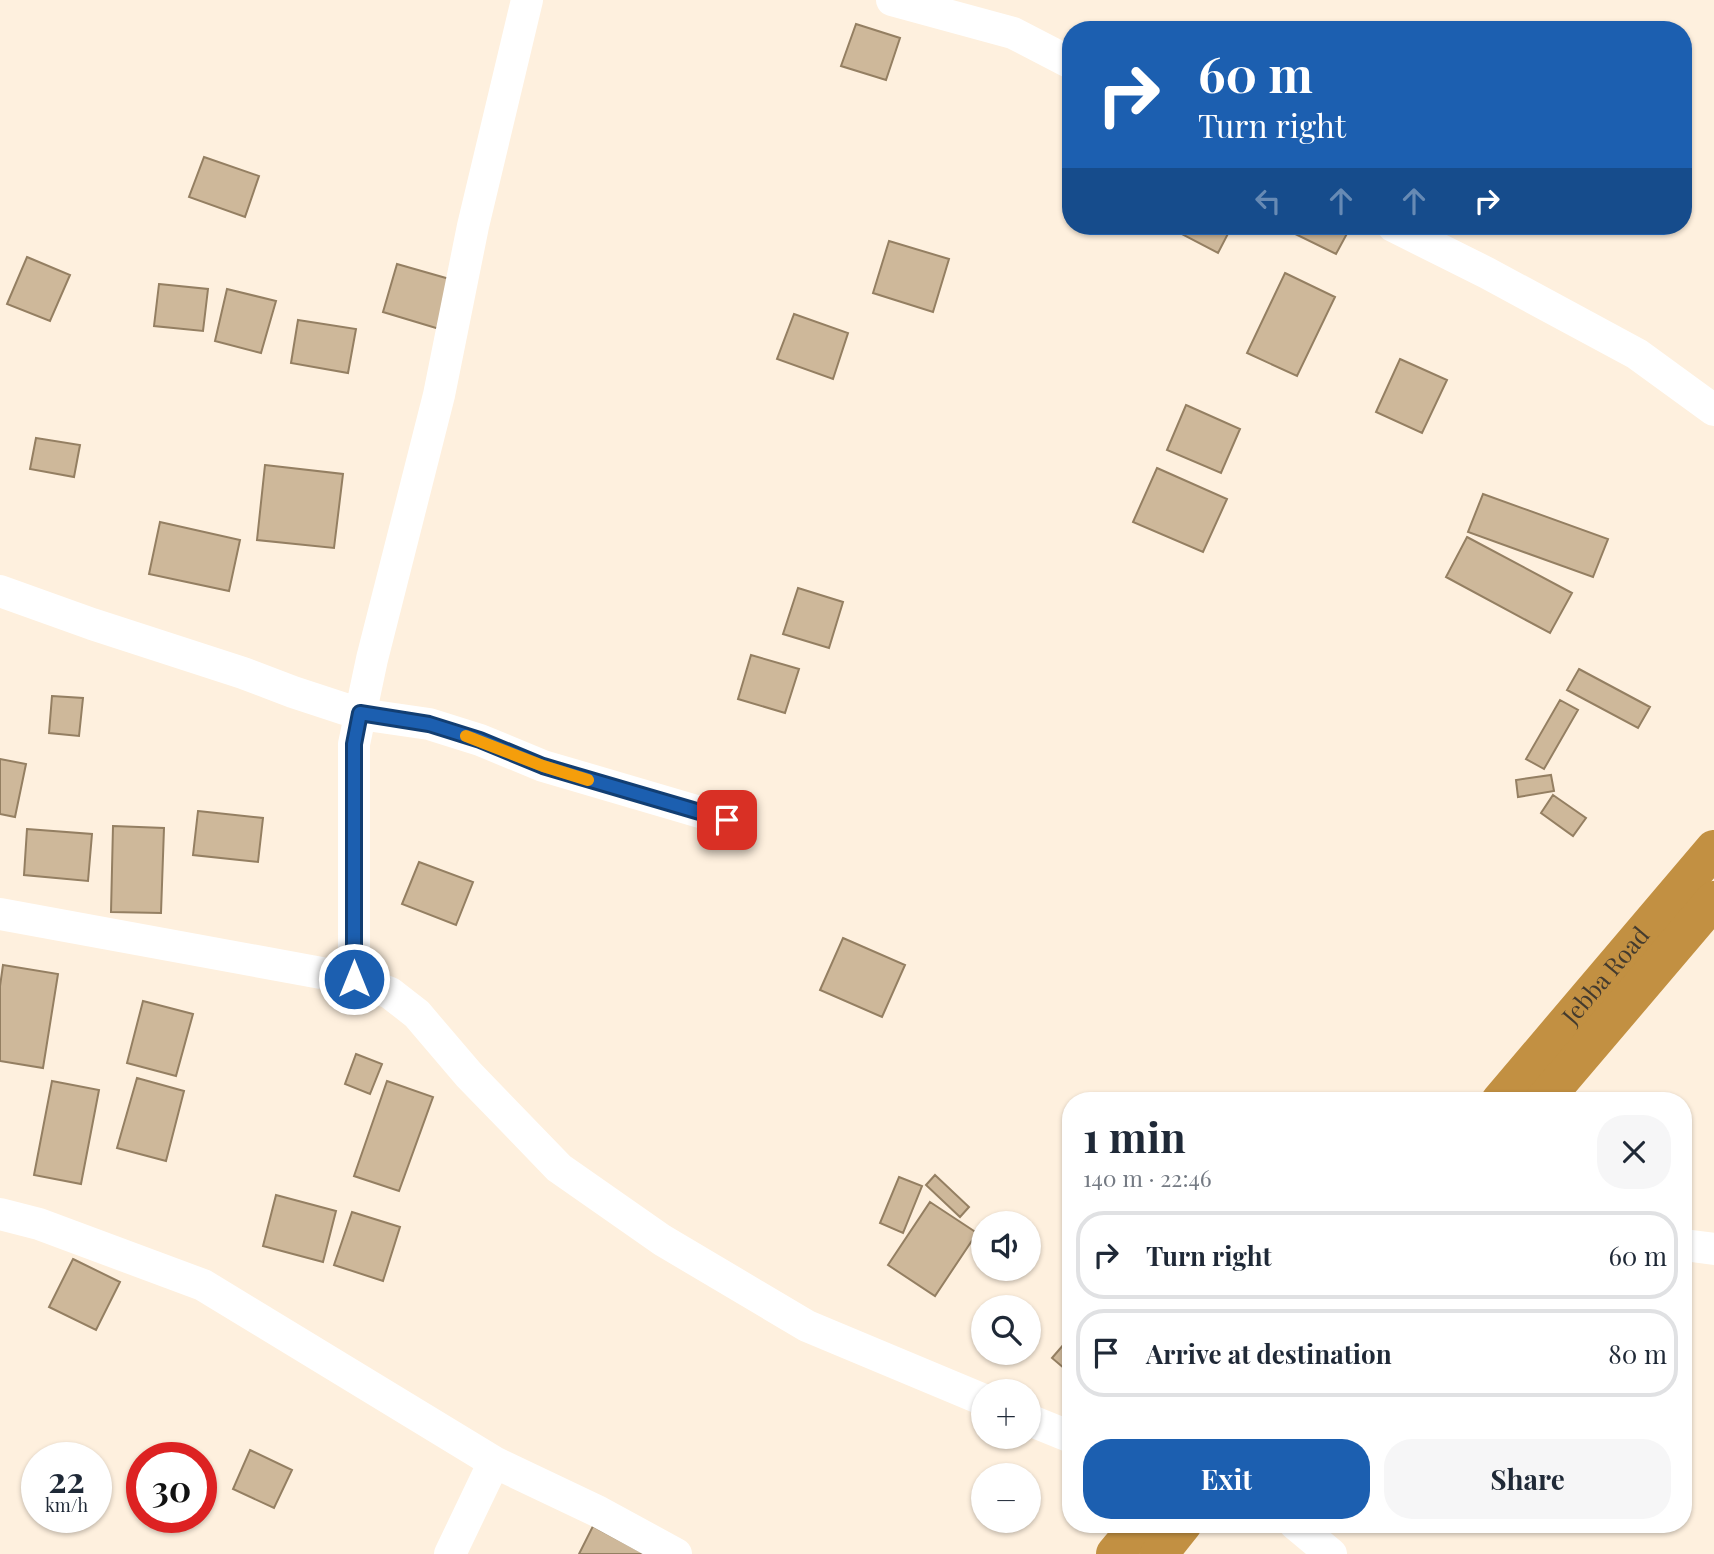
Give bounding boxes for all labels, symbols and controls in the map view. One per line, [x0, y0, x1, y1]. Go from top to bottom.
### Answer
text: 60 m [1198, 40, 1313, 105]
icon: right [1083, 49, 1174, 140]
text: Turn right [1198, 103, 1346, 146]
icon: left [1249, 182, 1287, 220]
icon: ahead [1322, 182, 1360, 220]
icon: ahead [1395, 182, 1433, 220]
icon: right [1468, 182, 1506, 220]
pin [697, 790, 757, 850]
icon: arrive [708, 801, 746, 839]
street label: Jebba Road [1553, 919, 1655, 1031]
position arrow [317, 942, 391, 1016]
text: 1 min [1083, 1108, 1186, 1164]
button: close [1597, 1115, 1671, 1189]
text: 140 m · 22:46 [1083, 1162, 1212, 1193]
map controls [971, 1211, 1041, 1533]
button: sound [971, 1211, 1041, 1281]
icon: right [1087, 1236, 1125, 1274]
text: Turn right [1146, 1238, 1272, 1273]
text: 60 m [1608, 1238, 1667, 1273]
button: search [971, 1295, 1041, 1365]
icon: arrive [1087, 1334, 1125, 1372]
text: Arrive at destination [1146, 1336, 1392, 1371]
text: 80 m [1608, 1336, 1667, 1371]
button: + [971, 1379, 1041, 1449]
button: Exit [1083, 1439, 1370, 1519]
button: Share [1384, 1439, 1671, 1519]
speed limit sign: 30 [126, 1442, 217, 1533]
text: 22 [48, 1455, 85, 1502]
button: − [971, 1463, 1041, 1533]
text: km/h [45, 1493, 88, 1517]

